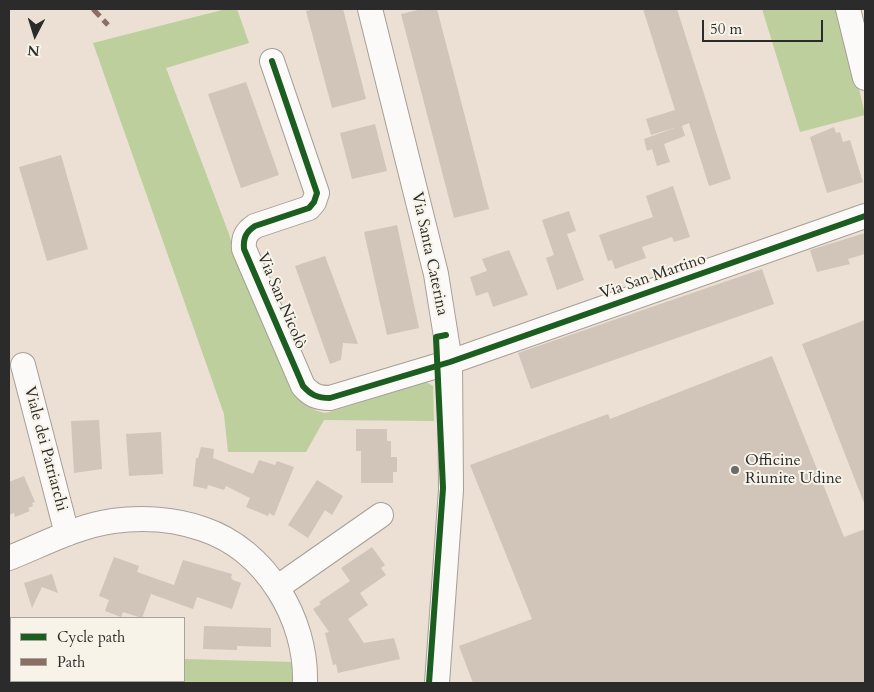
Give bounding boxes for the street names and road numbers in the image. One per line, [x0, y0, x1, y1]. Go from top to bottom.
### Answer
street label: Via Santa Caterina [407, 191, 451, 317]
street label: Via San Nicolò [252, 250, 310, 352]
street label: Via San Martino [597, 250, 709, 304]
street label: Viale dei Patriarchi [19, 384, 71, 514]

